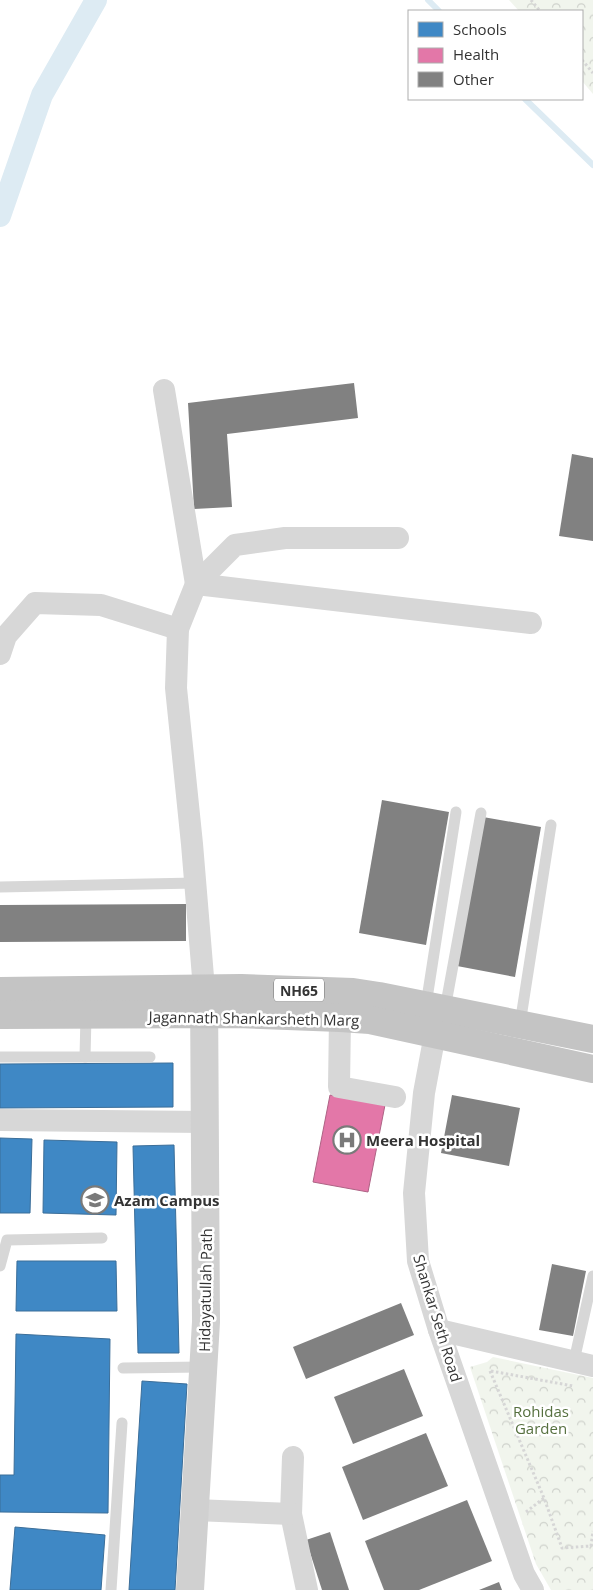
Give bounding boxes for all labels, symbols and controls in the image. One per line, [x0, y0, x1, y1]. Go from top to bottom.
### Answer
legend [408, 10, 583, 100]
text: Schools [453, 19, 507, 39]
text: Health [453, 44, 499, 64]
text: Other [453, 69, 494, 89]
road number: NH65 [274, 978, 324, 1002]
street label: Jagannath Shankarsheth Marg [147, 1006, 359, 1030]
hospital icon: Meera Hospital [332, 1125, 362, 1155]
place label: Meera Hospital [366, 1130, 480, 1150]
school or university icon: Azam Campus [80, 1185, 110, 1215]
place label: Azam Campus [114, 1190, 220, 1210]
street label: Hidayatullah Path [194, 1228, 216, 1352]
street label: Shankar Seth Road [409, 1252, 467, 1384]
park label: Rohidas Garden [513, 1401, 569, 1438]

